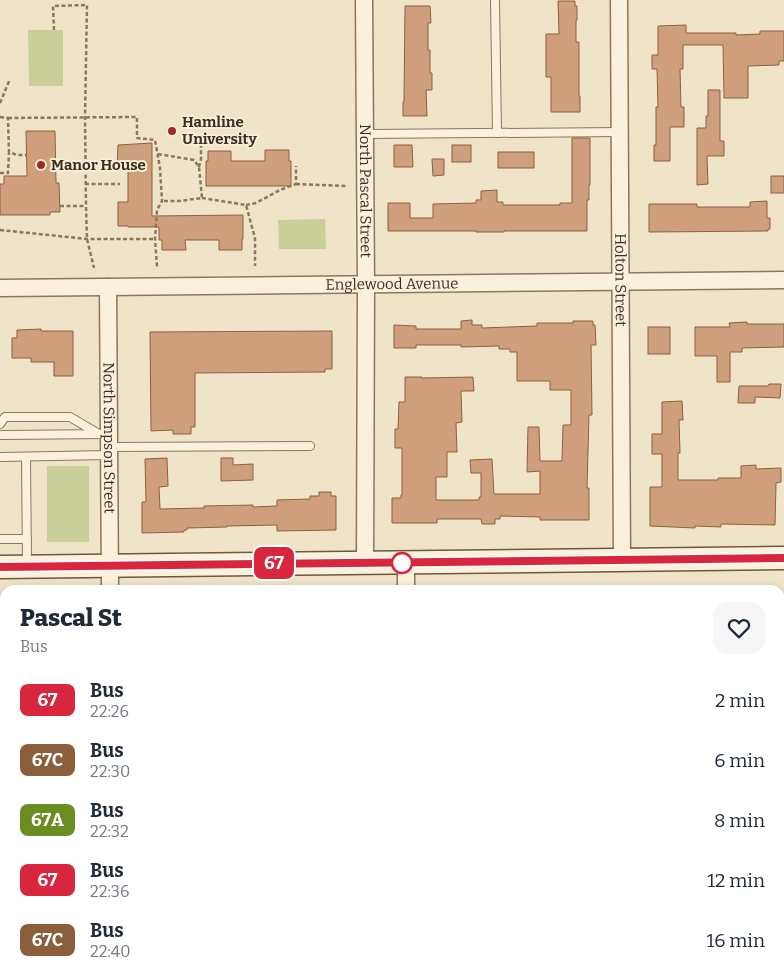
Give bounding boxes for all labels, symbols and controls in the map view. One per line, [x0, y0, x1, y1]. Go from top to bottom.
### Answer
place label: Hamline University [182, 113, 257, 148]
street label: North Pascal Street [356, 124, 375, 259]
marker: Hamline University [166, 125, 178, 137]
place label: Manor House [51, 156, 146, 174]
marker: Manor House [35, 159, 47, 171]
street label: Holton Street [611, 233, 630, 327]
street label: Englewood Avenue [325, 274, 458, 294]
street label: North Simpson Street [99, 362, 119, 514]
line badge: 67 [252, 547, 296, 579]
text: 67 [264, 552, 284, 574]
unlabelled marker [391, 552, 413, 574]
button: heart [713, 602, 765, 654]
text: Pascal St [20, 604, 122, 632]
text: Bus [20, 637, 48, 656]
text: Bus [90, 679, 124, 702]
text: 67 [37, 689, 58, 711]
text: 2 min [715, 689, 765, 712]
text: 22:26 [90, 702, 129, 721]
text: Bus [90, 739, 124, 762]
text: 67C [32, 749, 63, 771]
text: 6 min [714, 749, 765, 772]
text: 22:30 [90, 762, 130, 781]
text: Bus [90, 799, 124, 822]
text: 67A [31, 809, 64, 831]
text: 8 min [714, 809, 765, 832]
text: 22:32 [90, 822, 129, 841]
text: Bus [90, 859, 124, 882]
text: 67 [37, 869, 58, 891]
text: 12 min [707, 869, 765, 892]
text: 22:36 [90, 882, 129, 901]
text: Bus [90, 919, 124, 942]
text: 67C [32, 929, 63, 951]
text: 16 min [707, 929, 765, 952]
text: 22:40 [90, 942, 130, 961]

